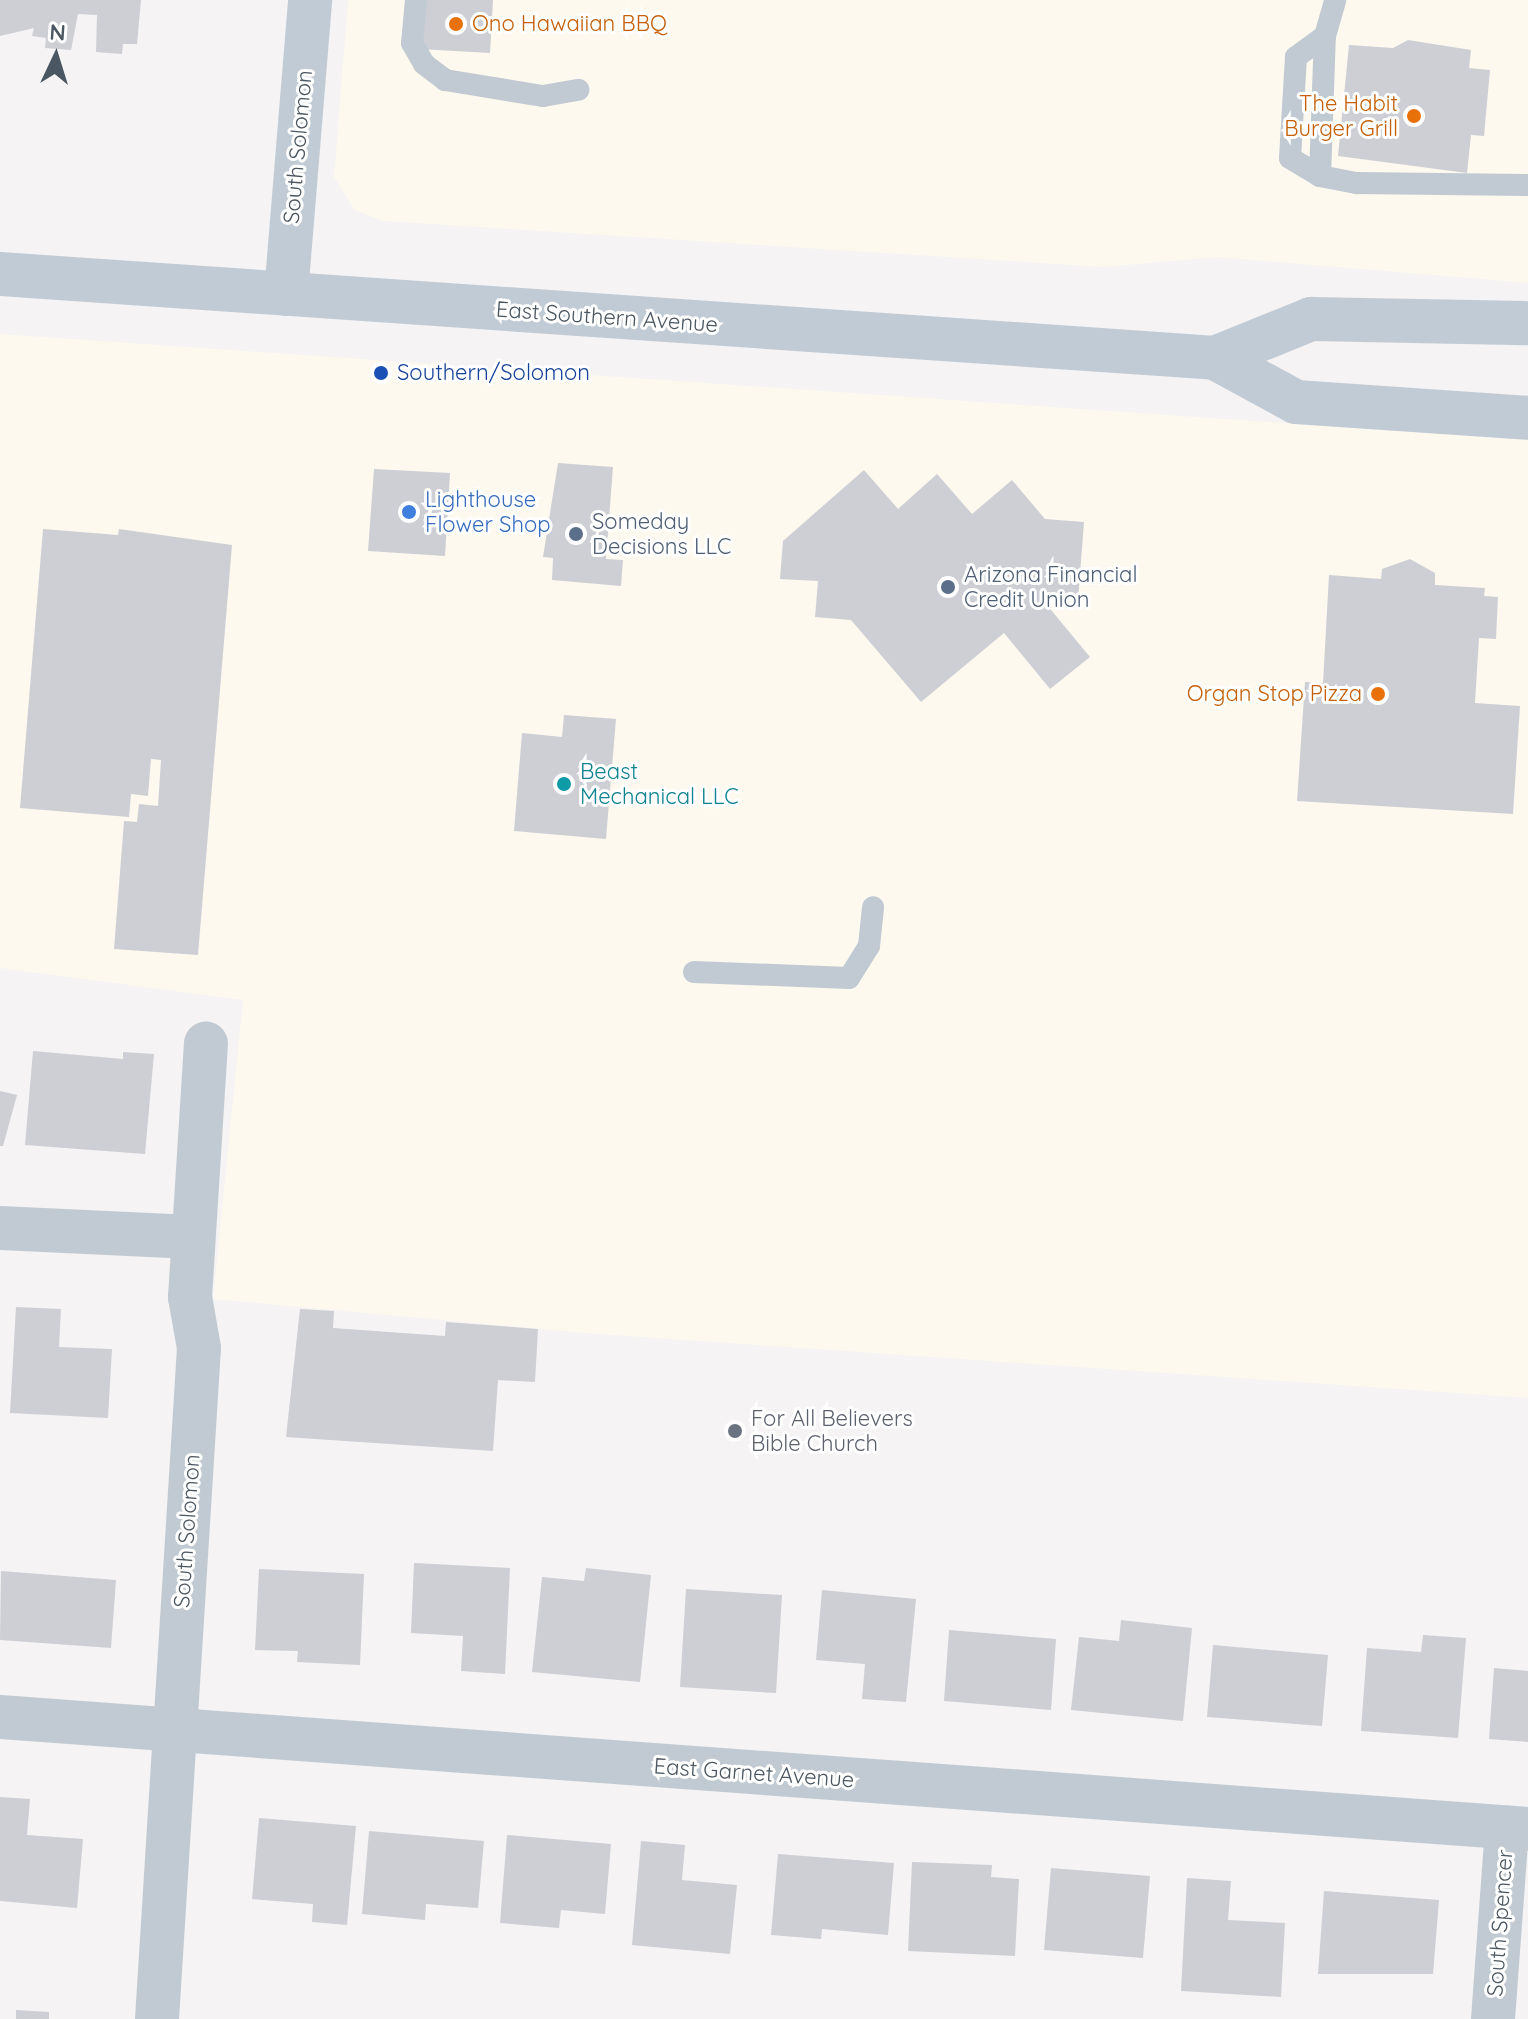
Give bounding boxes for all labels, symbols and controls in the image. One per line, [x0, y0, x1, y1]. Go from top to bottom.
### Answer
place label: Ono Hawaiian BBQ [472, 11, 667, 37]
marker: Ono Hawaiian BBQ [447, 15, 465, 33]
north arrow [16, 16, 96, 96]
text: N [49, 18, 67, 47]
street label: South Solomon [278, 69, 318, 225]
place label: The Habit Burger Grill [1284, 90, 1398, 142]
marker: The Habit Burger Grill [1405, 107, 1423, 125]
street label: East Southern Avenue [495, 296, 719, 338]
place label: Southern/Solomon [397, 360, 590, 386]
marker: Southern/Solomon [372, 364, 390, 382]
place label: Lighthouse Flower Shop [425, 486, 551, 538]
marker: Lighthouse Flower Shop [400, 503, 418, 521]
place label: Someday Decisions LLC [592, 508, 731, 560]
marker: Someday Decisions LLC [567, 525, 585, 543]
place label: Arizona Financial Credit Union [964, 561, 1137, 612]
marker: Arizona Financial Credit Union [939, 578, 957, 596]
place label: Organ Stop Pizza [1187, 681, 1362, 707]
marker: Organ Stop Pizza [1369, 685, 1387, 703]
place label: Beast Mechanical LLC [580, 758, 739, 810]
marker: Beast Mechanical LLC [555, 775, 573, 793]
place label: For All Believers Bible Church [751, 1405, 913, 1456]
marker: For All Believers Bible Church [726, 1422, 744, 1440]
street label: South Solomon [168, 1453, 206, 1609]
street label: East Garnet Avenue [653, 1753, 855, 1793]
street label: South Spencer [1482, 1849, 1518, 1997]

